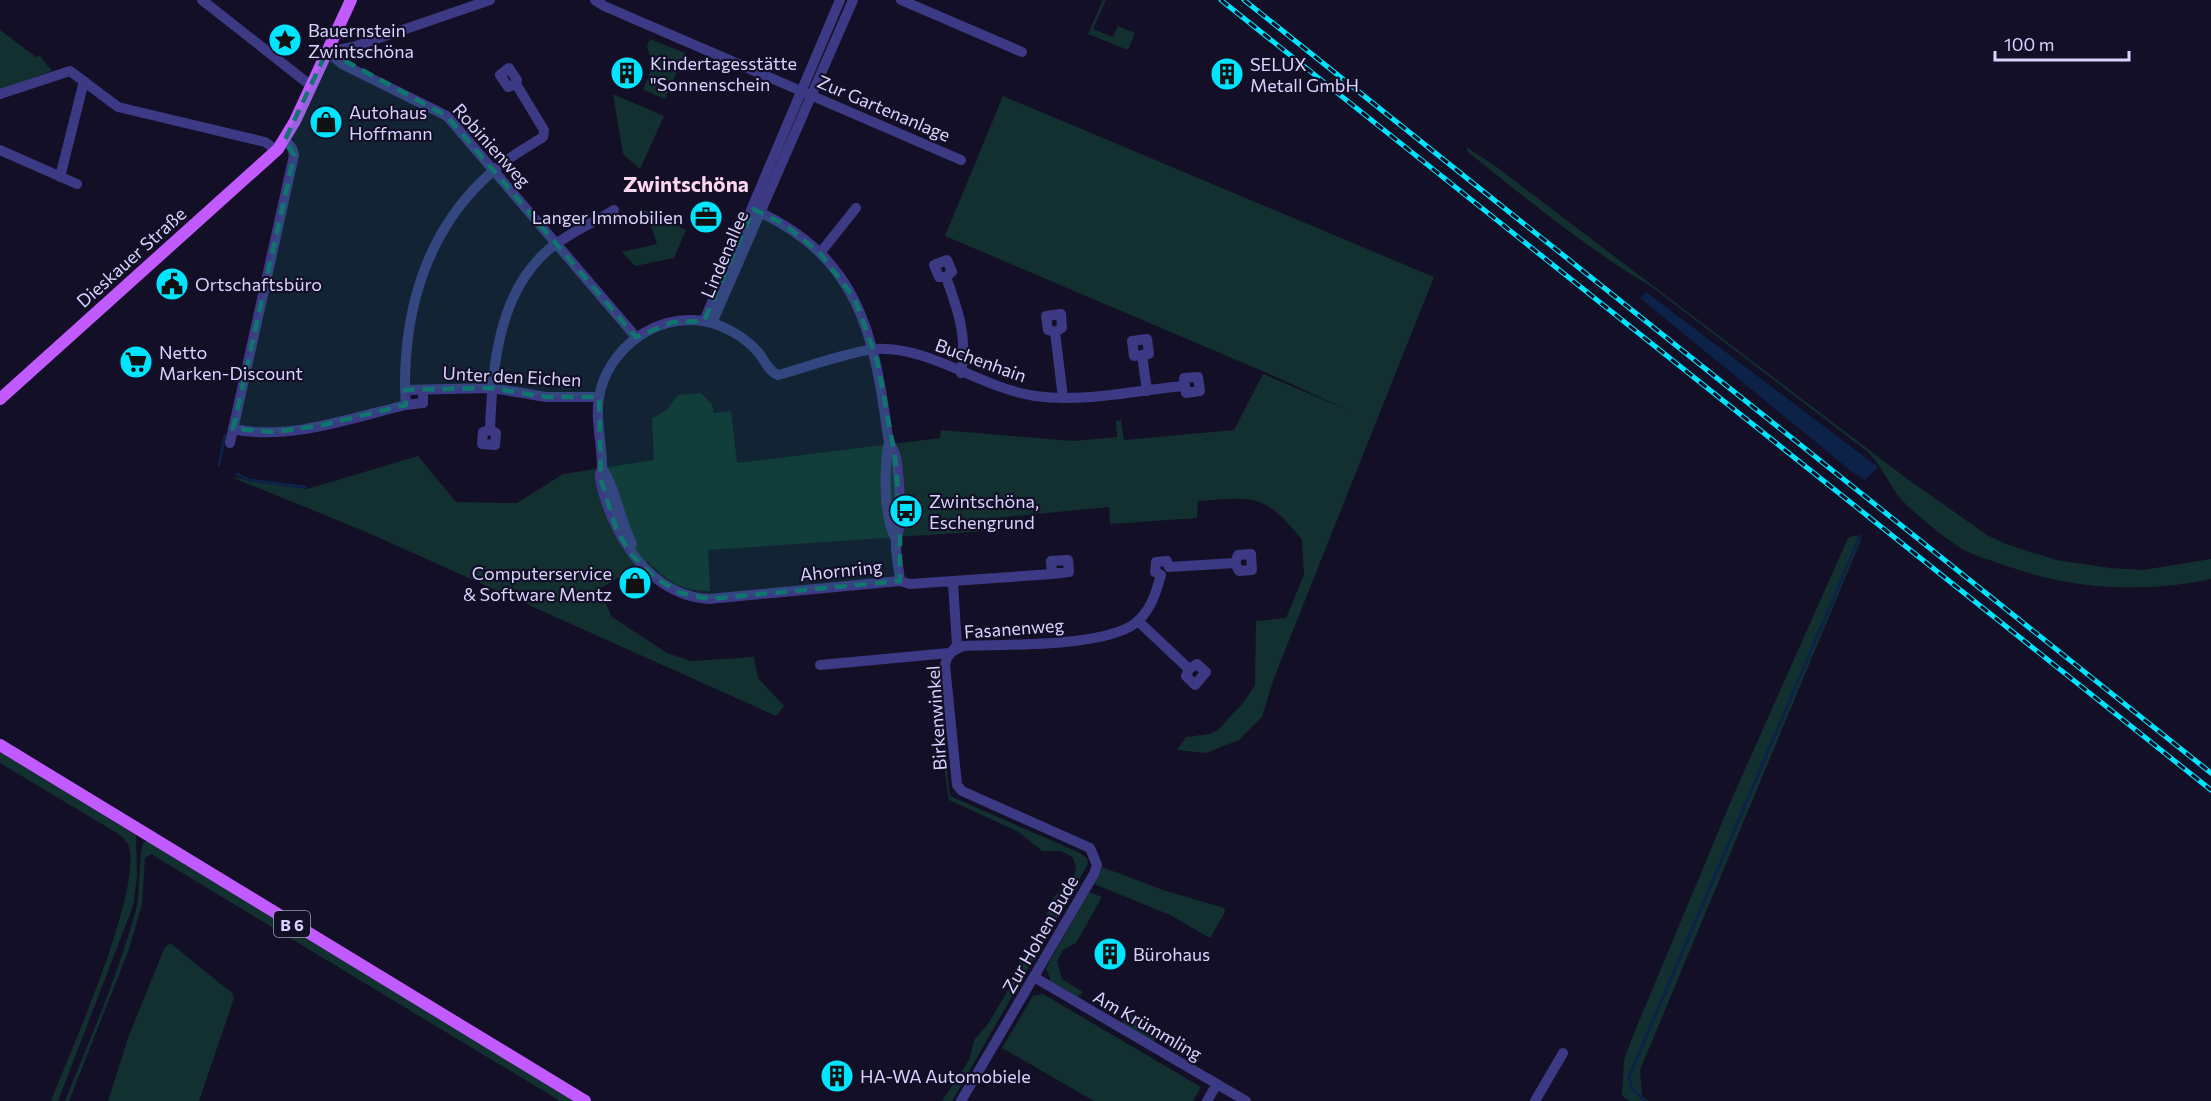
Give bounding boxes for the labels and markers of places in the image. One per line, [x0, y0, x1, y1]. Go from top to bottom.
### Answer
place label: Bauernstein Zwintschöna [308, 19, 414, 62]
place icon: Bauernstein Zwintschöna [267, 22, 303, 58]
place label: Kindertagesstätte "Sonnenschein [650, 52, 797, 95]
place label: SELUX Metall GmbH [1250, 53, 1359, 96]
building icon: Kindertagesstätte "Sonnenschein [609, 55, 645, 91]
building icon: SELUX Metall GmbH [1209, 56, 1245, 92]
place label: Autohaus Hoffmann [349, 101, 433, 144]
shop icon: Autohaus Hoffmann [308, 104, 344, 140]
office icon: Langer Immobilien [688, 199, 724, 235]
place label: Langer Immobilien [532, 206, 683, 228]
public building icon: Ortschaftsbüro [154, 266, 190, 302]
place label: Ortschaftsbüro [195, 273, 322, 295]
place label: Netto Marken-Discount [159, 341, 303, 384]
supermarket icon: Netto Marken-Discount [118, 344, 154, 380]
place label: Zwintschöna, Eschengrund [929, 490, 1039, 533]
bus stop icon: Zwintschöna, Eschengrund [888, 493, 924, 529]
place label: Computerservice & Software Mentz [463, 562, 612, 605]
shop icon: Computerservice & Software Mentz [617, 565, 653, 601]
building icon: Bürohaus [1092, 936, 1128, 972]
place label: Bürohaus [1133, 943, 1210, 965]
building icon: HA-WA Automobiele [819, 1058, 855, 1094]
place label: HA-WA Automobiele [860, 1065, 1031, 1087]

